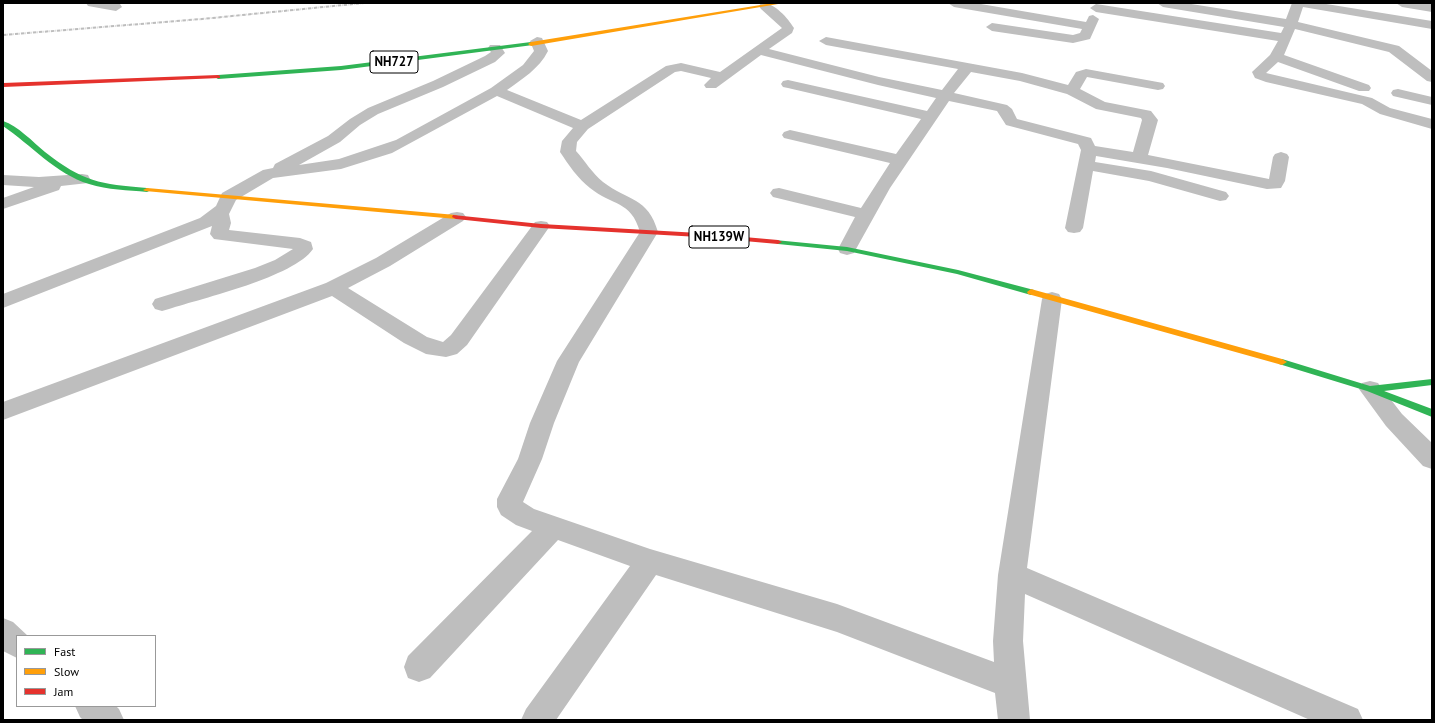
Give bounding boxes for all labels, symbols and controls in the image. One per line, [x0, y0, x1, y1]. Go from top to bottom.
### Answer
road number: NH727 [370, 51, 418, 73]
road number: NH139W [689, 226, 749, 248]
legend [16, 635, 156, 707]
text: Fast [54, 644, 75, 659]
text: Slow [54, 664, 79, 679]
text: Jam [54, 684, 73, 699]

